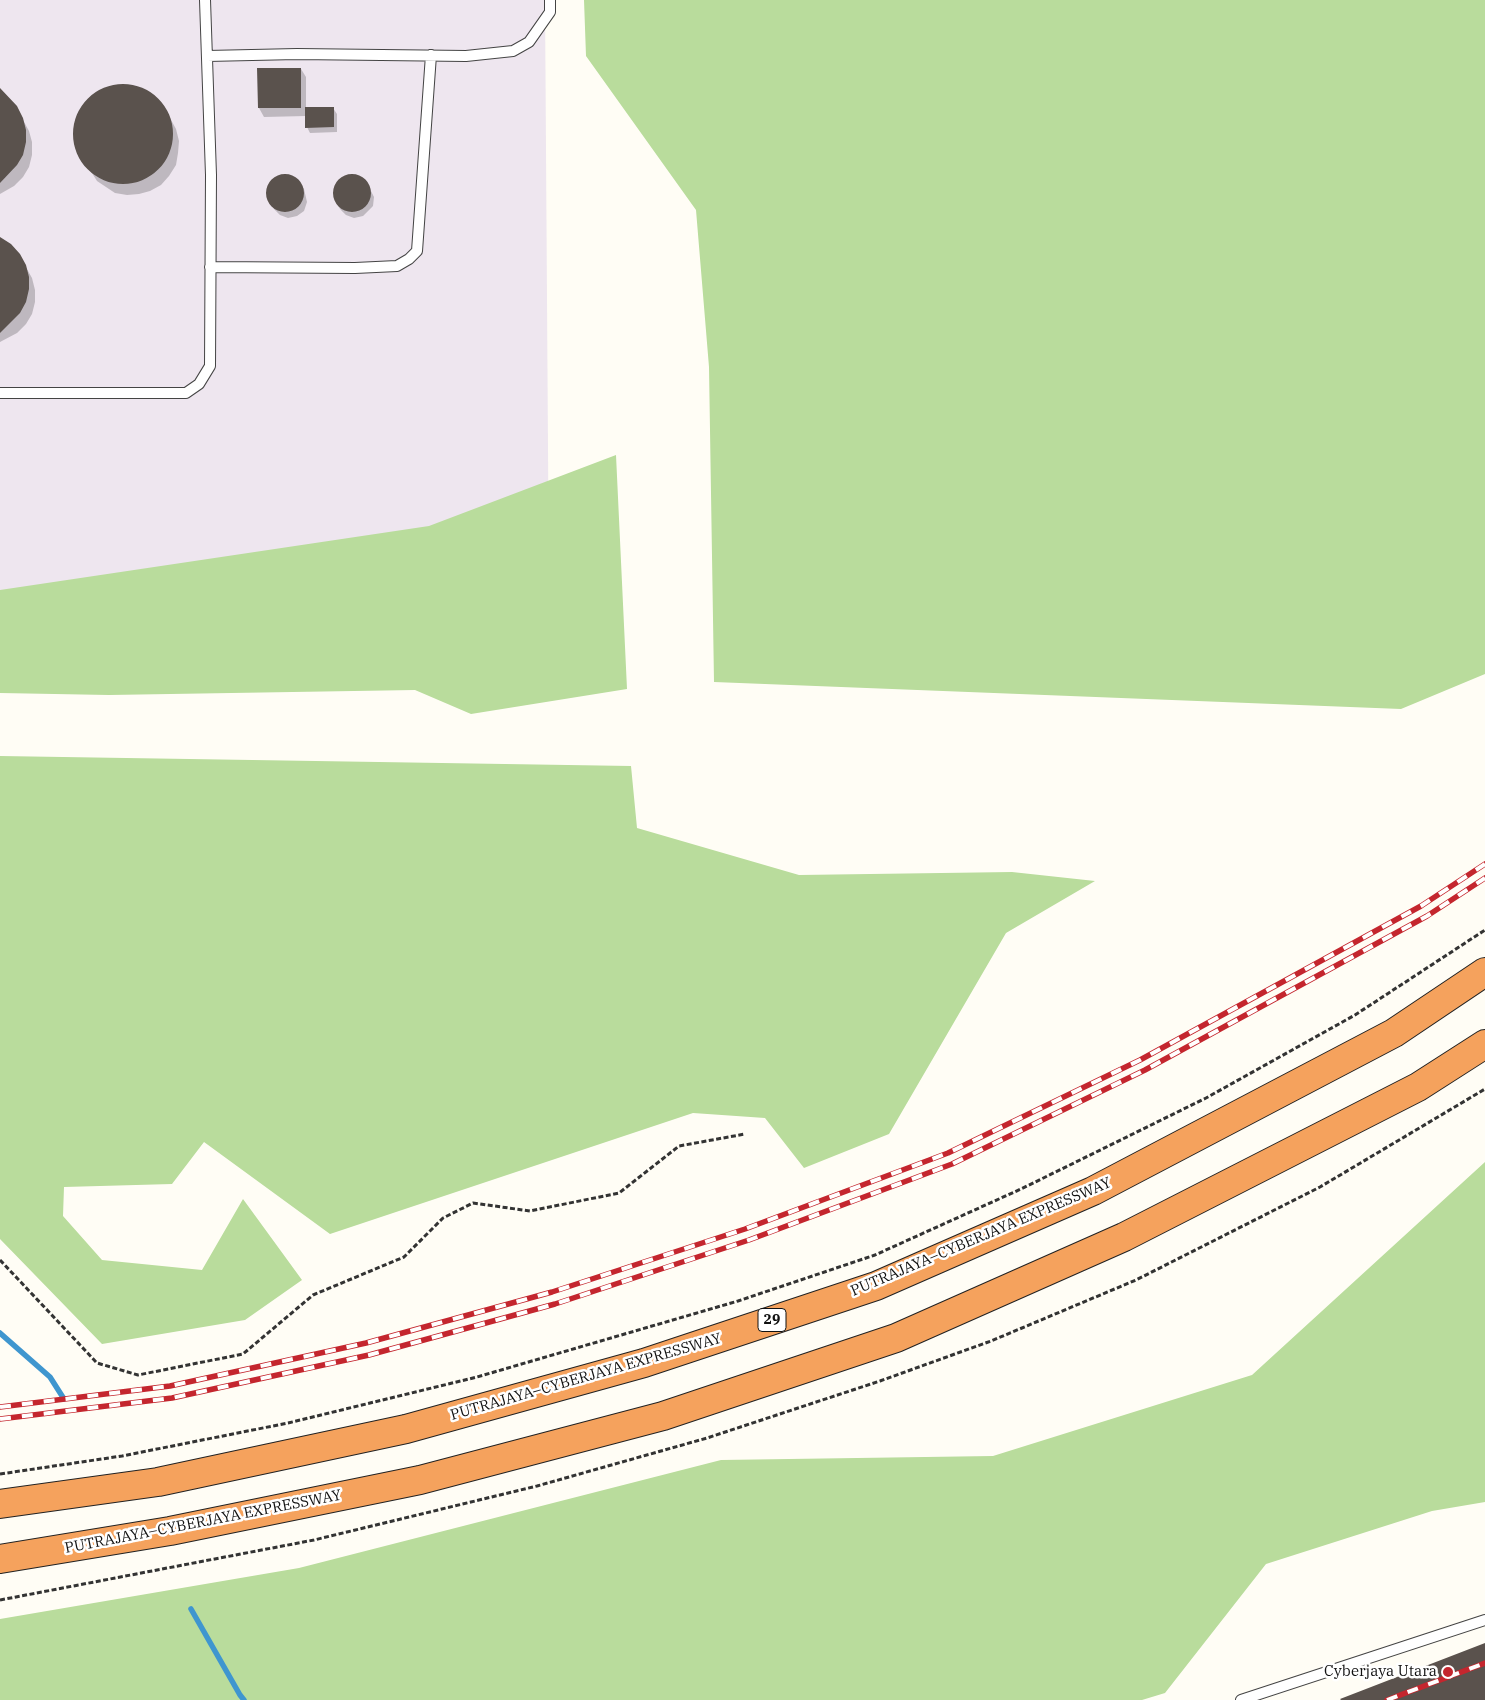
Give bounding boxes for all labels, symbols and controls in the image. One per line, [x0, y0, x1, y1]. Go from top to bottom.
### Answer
street label: PUTRAJAYA–CYBERJAYA EXPRESSWAY [848, 1174, 1114, 1300]
road number: 29 [758, 1308, 786, 1332]
street label: PUTRAJAYA–CYBERJAYA EXPRESSWAY [448, 1330, 724, 1424]
street label: PUTRAJAYA–CYBERJAYA EXPRESSWAY [63, 1486, 343, 1558]
place label: Cyberjaya Utara [1324, 1663, 1437, 1681]
marker: Cyberjaya Utara [1441, 1665, 1455, 1679]

